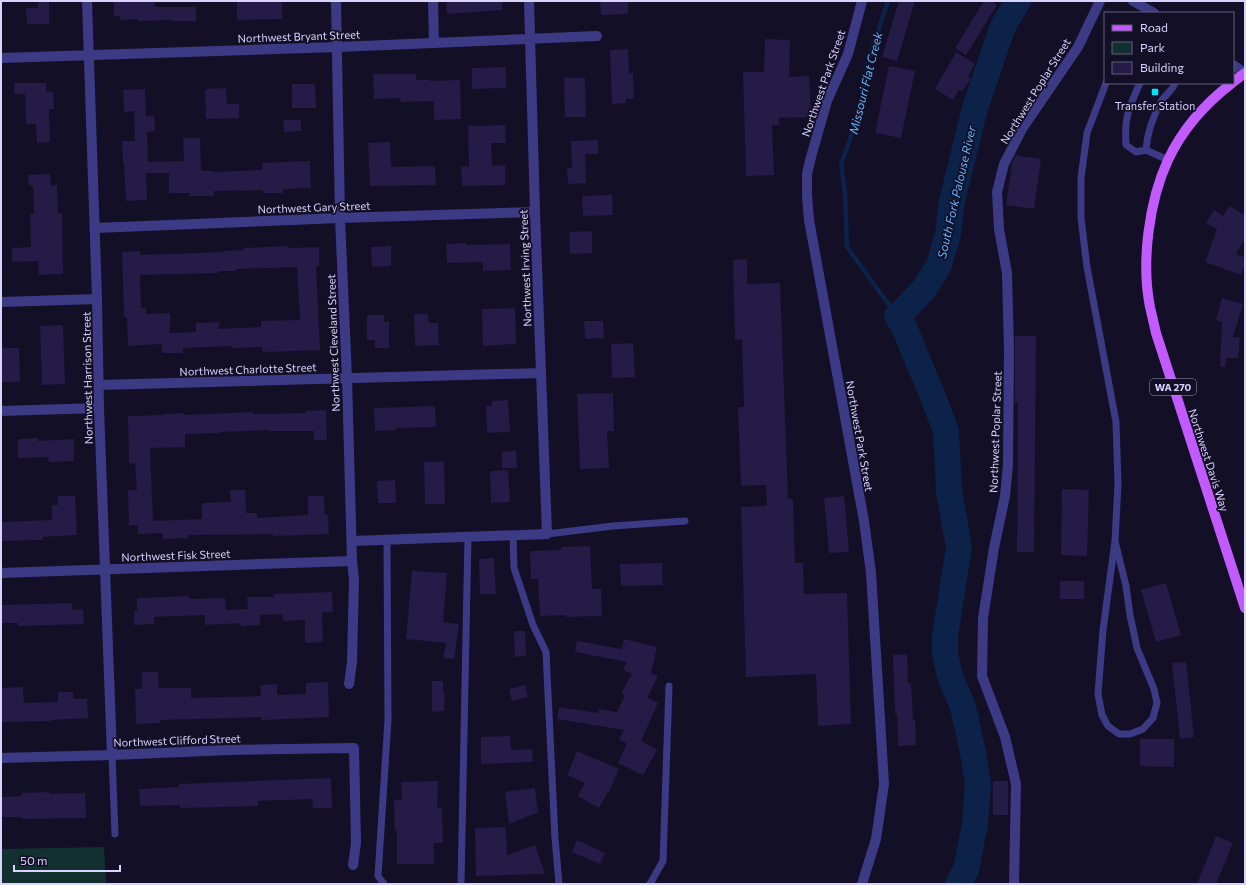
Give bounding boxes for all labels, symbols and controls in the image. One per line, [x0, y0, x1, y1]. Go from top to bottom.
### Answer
legend [1104, 12, 1234, 84]
text: Road [1140, 20, 1168, 34]
street label: Northwest Bryant Street [237, 27, 361, 45]
street label: Northwest Park Street [799, 27, 848, 138]
water label: Missouri Flat Creek [846, 30, 885, 136]
street label: Northwest Poplar Street [997, 35, 1073, 146]
text: Park [1140, 40, 1166, 54]
text: Building [1140, 60, 1184, 74]
marker: Transfer Station [1150, 87, 1160, 97]
place label: Transfer Station [1115, 99, 1195, 112]
water label: South Fork Palouse River [934, 123, 978, 260]
street label: Northwest Gary Street [257, 199, 371, 215]
street label: Northwest Irving Street [516, 209, 534, 327]
street label: Northwest Cleveland Street [324, 274, 342, 412]
street label: Northwest Harrison Street [79, 311, 95, 444]
street label: Northwest Charlotte Street [179, 360, 317, 378]
street label: Northwest Poplar Street [986, 370, 1004, 493]
road number: WA 270 [1150, 379, 1196, 395]
street label: Northwest Park Street [844, 380, 876, 493]
street label: Northwest Davis Way [1186, 407, 1232, 513]
street label: Northwest Fisk Street [121, 547, 231, 563]
street label: Northwest Clifford Street [113, 731, 241, 749]
scale bar [14, 847, 120, 873]
text: 50 m [20, 853, 48, 867]

